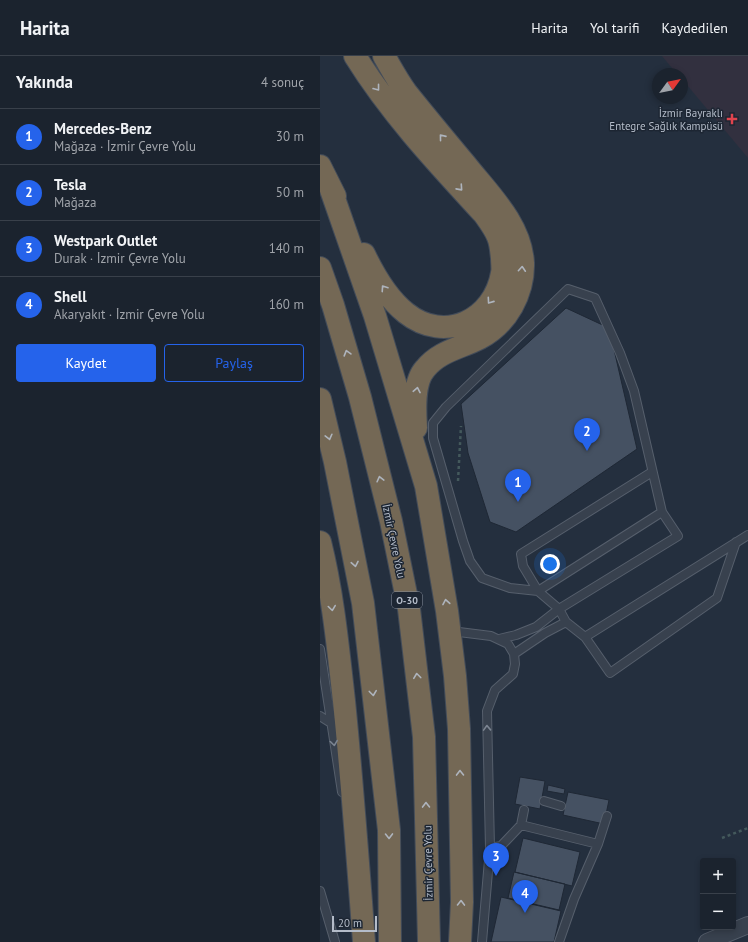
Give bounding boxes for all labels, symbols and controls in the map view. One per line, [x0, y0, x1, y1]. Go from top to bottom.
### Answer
text: Harita [20, 16, 70, 40]
text: Harita [531, 19, 568, 37]
text: Yol tarifi [590, 19, 640, 37]
text: Kaydedilen [662, 19, 728, 37]
north arrow [652, 68, 688, 104]
text: Yakında [16, 71, 73, 93]
text: 4 sonuç [261, 74, 304, 91]
one-way arrow [373, 84, 380, 91]
place label: İzmir Bayraklı Entegre Sağlık Kampüsü [609, 106, 723, 133]
marker: İzmir Bayraklı Entegre Sağlık Kampüsü [726, 113, 738, 125]
text: Mercedes-Benz [54, 119, 152, 138]
text: 1 [25, 128, 33, 145]
text: 30 m [276, 128, 304, 145]
one-way arrow [440, 134, 447, 141]
text: Mağaza · İzmir Çevre Yolu [54, 138, 196, 155]
text: Tesla [54, 175, 86, 194]
one-way arrow [455, 183, 463, 191]
text: 2 [25, 184, 33, 201]
text: 50 m [276, 184, 304, 201]
text: Mağaza [54, 194, 96, 211]
text: Westpark Outlet [54, 231, 157, 250]
text: 3 [25, 240, 33, 257]
text: 140 m [269, 240, 304, 257]
text: Durak · İzmir Çevre Yolu [54, 250, 186, 267]
one-way arrow [518, 266, 527, 272]
one-way arrow [381, 285, 389, 292]
text: Shell [54, 287, 87, 306]
text: 4 [25, 296, 33, 313]
text: 160 m [269, 296, 304, 313]
one-way arrow [488, 297, 495, 304]
text: Akaryakıt · İzmir Çevre Yolu [54, 306, 205, 323]
button: Kaydet [16, 344, 156, 382]
button: Paylaş [164, 344, 304, 382]
one-way arrow [343, 350, 352, 357]
one-way arrow [413, 387, 421, 393]
pin: 2 [574, 418, 600, 451]
one-way arrow [325, 433, 333, 440]
pin: 1 [505, 469, 531, 502]
one-way arrow [377, 476, 385, 482]
street label: İzmir Çevre Yolu [379, 503, 409, 579]
your location [540, 554, 560, 574]
one-way arrow [351, 561, 359, 567]
road number: O-30 [392, 592, 422, 608]
one-way arrow [442, 599, 451, 605]
one-way arrow [327, 605, 336, 611]
one-way arrow [413, 672, 422, 679]
one-way arrow [368, 690, 377, 696]
one-way arrow [483, 725, 492, 731]
one-way arrow [329, 740, 338, 746]
one-way arrow [456, 770, 464, 776]
one-way arrow [422, 802, 430, 808]
street label: İzmir Çevre Yolu [420, 825, 436, 901]
one-way arrow [385, 833, 393, 839]
pin: 3 [483, 843, 509, 876]
map controls [700, 858, 736, 930]
button: + [700, 858, 736, 894]
pin: 4 [512, 880, 538, 913]
button: − [700, 894, 736, 930]
one-way arrow [457, 900, 465, 906]
scale bar [332, 914, 377, 933]
text: 20 m [338, 916, 362, 930]

